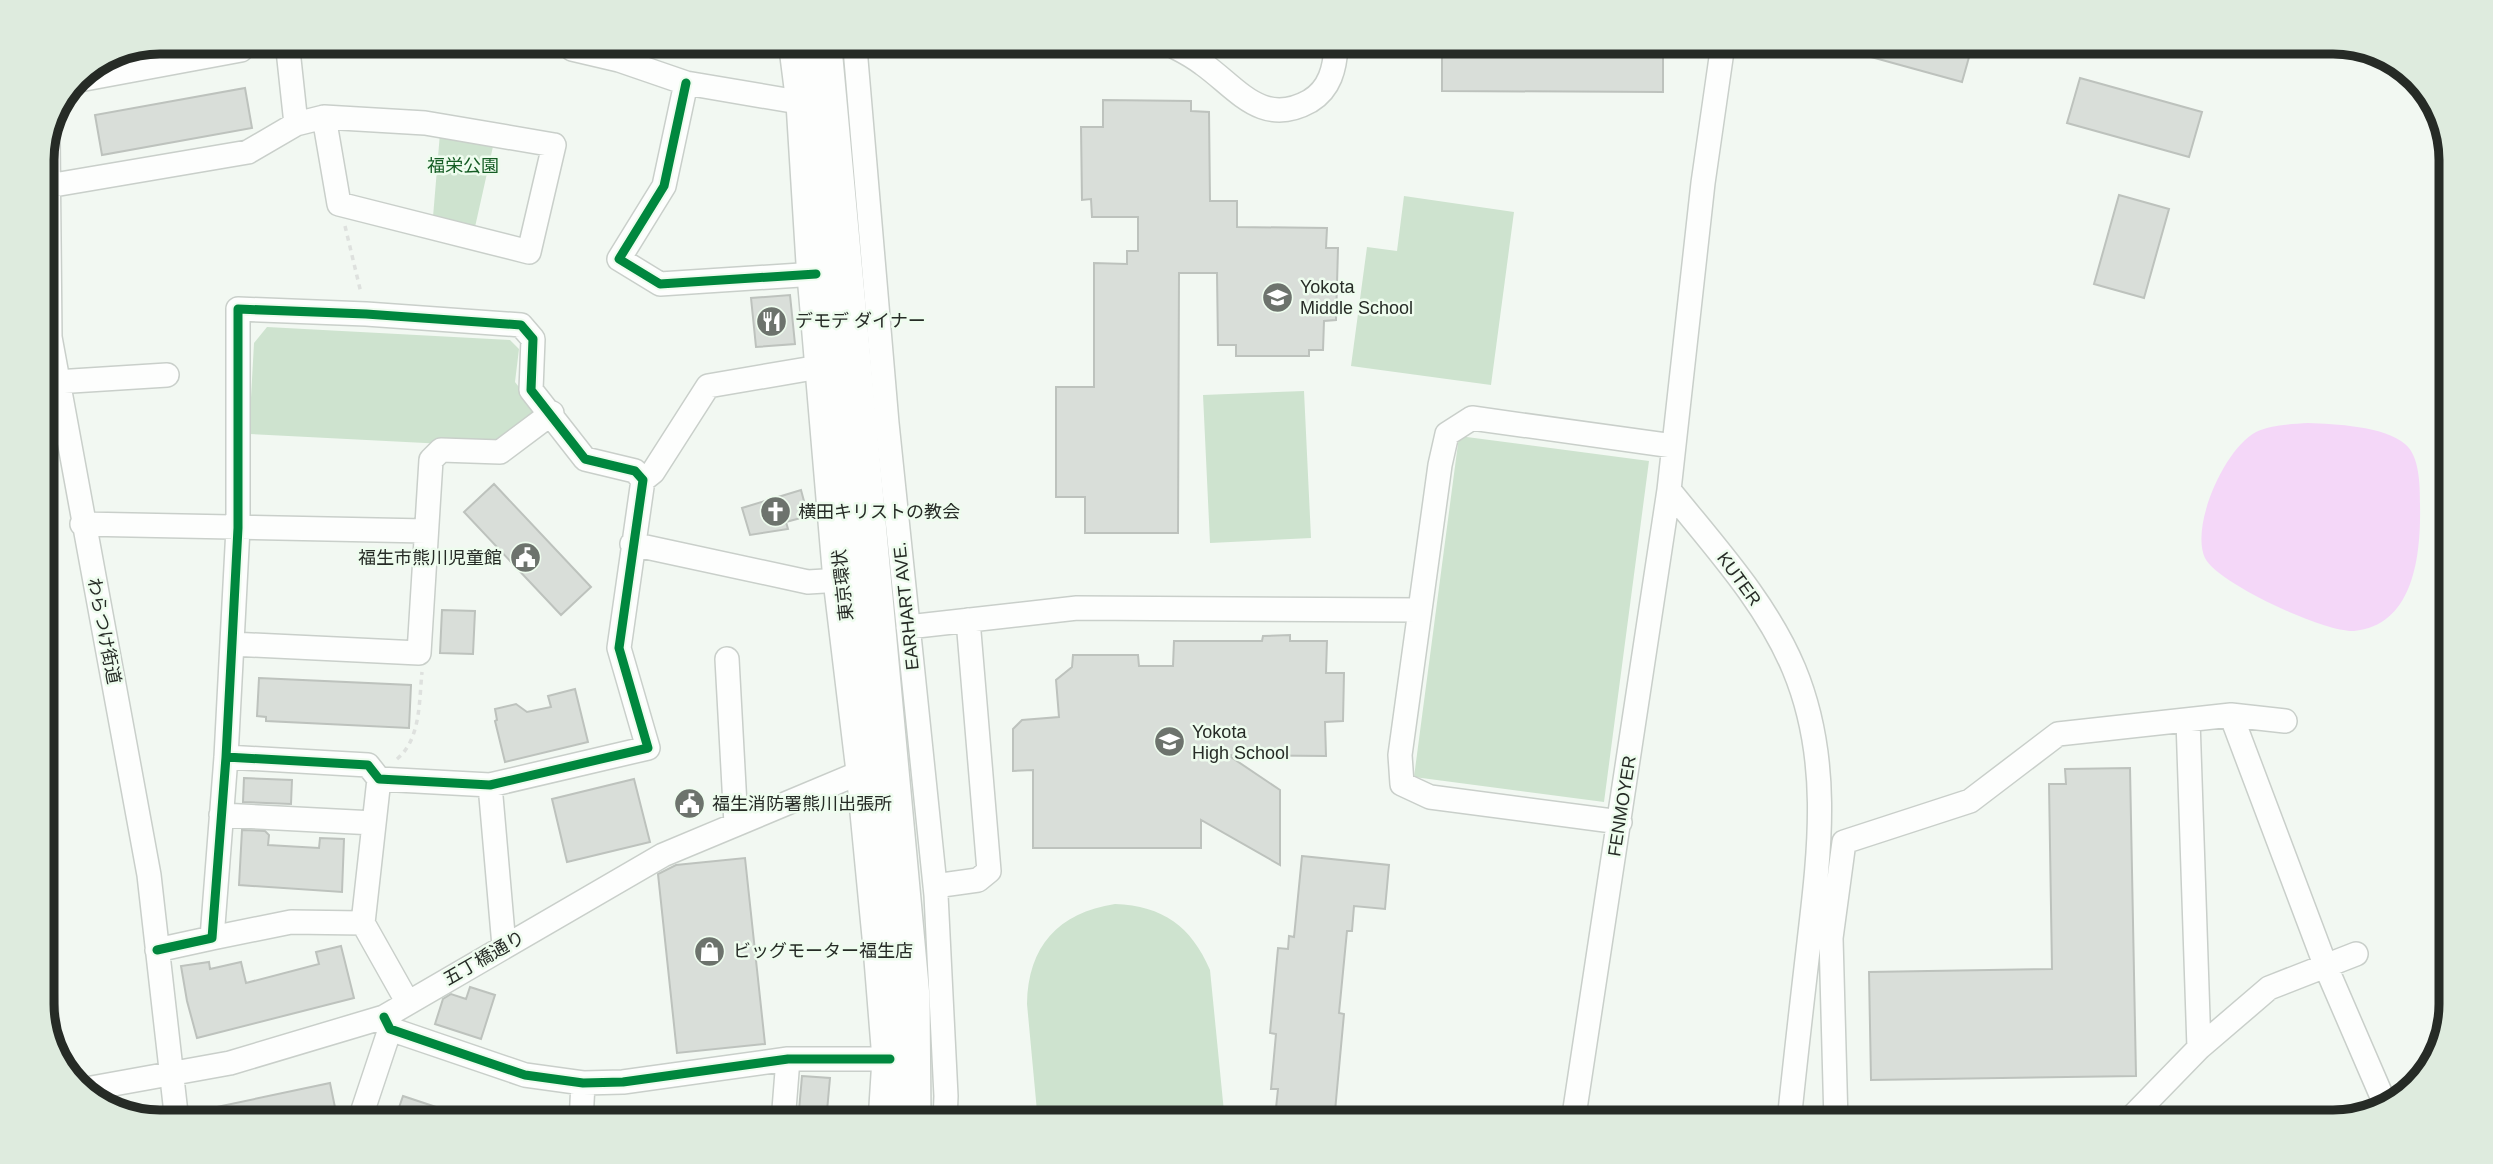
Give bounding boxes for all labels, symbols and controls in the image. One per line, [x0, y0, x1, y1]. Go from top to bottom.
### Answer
park label: 福栄公園 [427, 156, 499, 176]
place label: Yokota Middle School [1300, 277, 1413, 318]
school or university icon: Yokota Middle School [1260, 280, 1294, 314]
restaurant icon: デモデ ダイナー [755, 304, 789, 338]
place label: デモデ ダイナー [795, 311, 926, 331]
church icon: 横田キリストの教会 [758, 495, 792, 529]
place label: 横田キリストの教会 [798, 502, 960, 522]
public building icon: 福生市熊川児童館 [508, 541, 542, 575]
street label: EARHART AVE. [889, 541, 923, 671]
place label: 福生市熊川児童館 [358, 548, 502, 568]
street label: 東京環状 [829, 548, 857, 622]
street label: KUTER [1713, 548, 1765, 610]
street label: わらつけ街道 [84, 576, 124, 686]
place label: Yokota High School [1192, 722, 1289, 763]
school or university icon: Yokota High School [1152, 725, 1186, 759]
street label: FENMOYER [1604, 754, 1640, 858]
public building icon: 福生消防署熊川出張所 [672, 787, 706, 821]
place label: 福生消防署熊川出張所 [712, 794, 892, 814]
street label: 五丁橋通り [440, 927, 528, 989]
shop icon: ビッグモーター福生店 [693, 934, 727, 968]
place label: ビッグモーター福生店 [733, 941, 913, 961]

